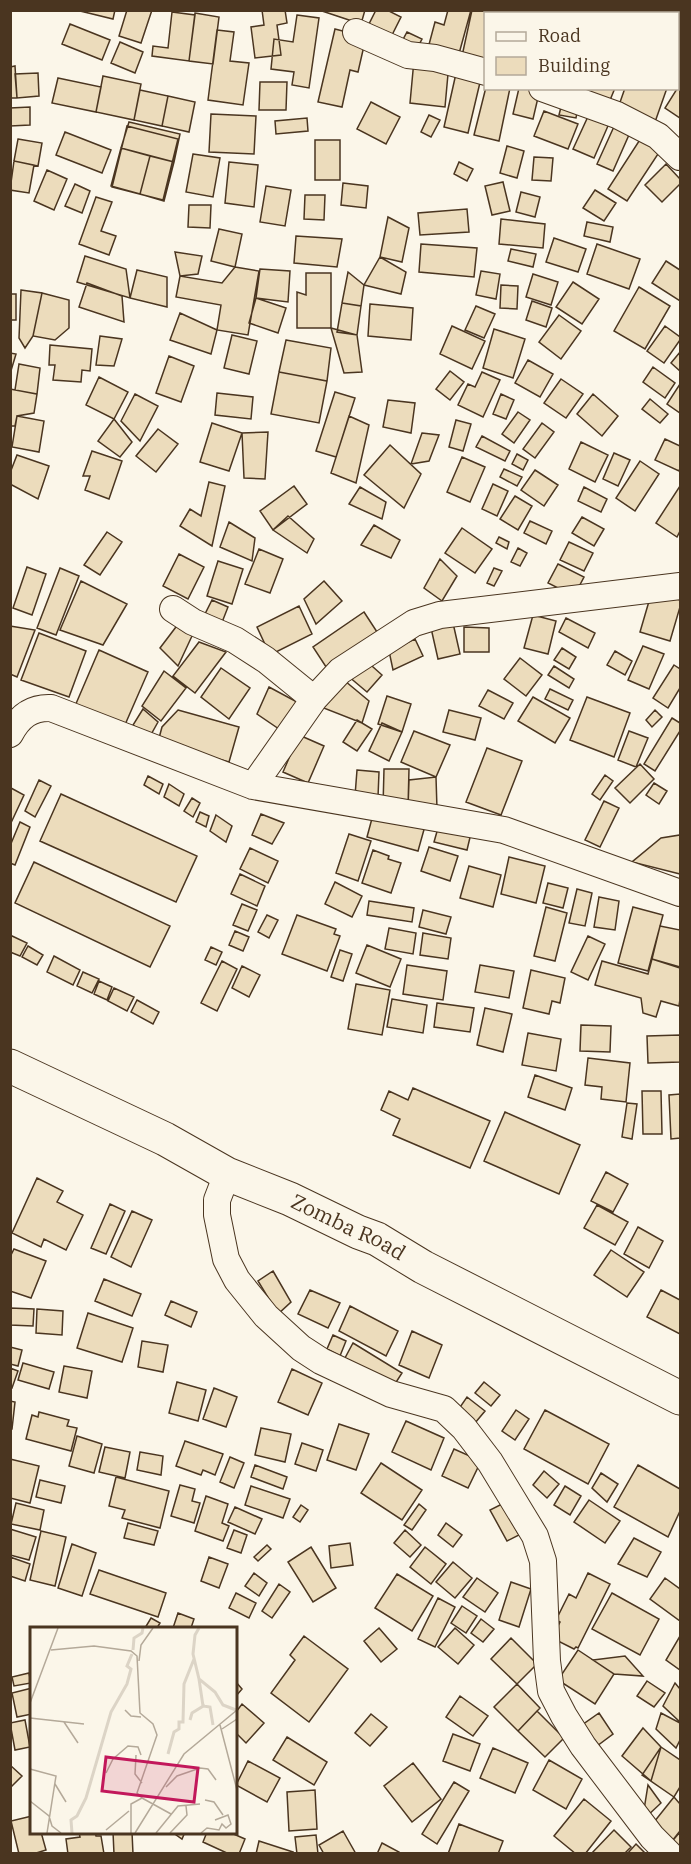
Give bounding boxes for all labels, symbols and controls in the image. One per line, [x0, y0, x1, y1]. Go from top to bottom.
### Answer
legend [484, 12, 679, 90]
text: Road [538, 24, 581, 47]
text: Building [538, 54, 610, 77]
street label: Zomba Road [287, 1187, 412, 1266]
inset map [30, 1627, 237, 1834]

